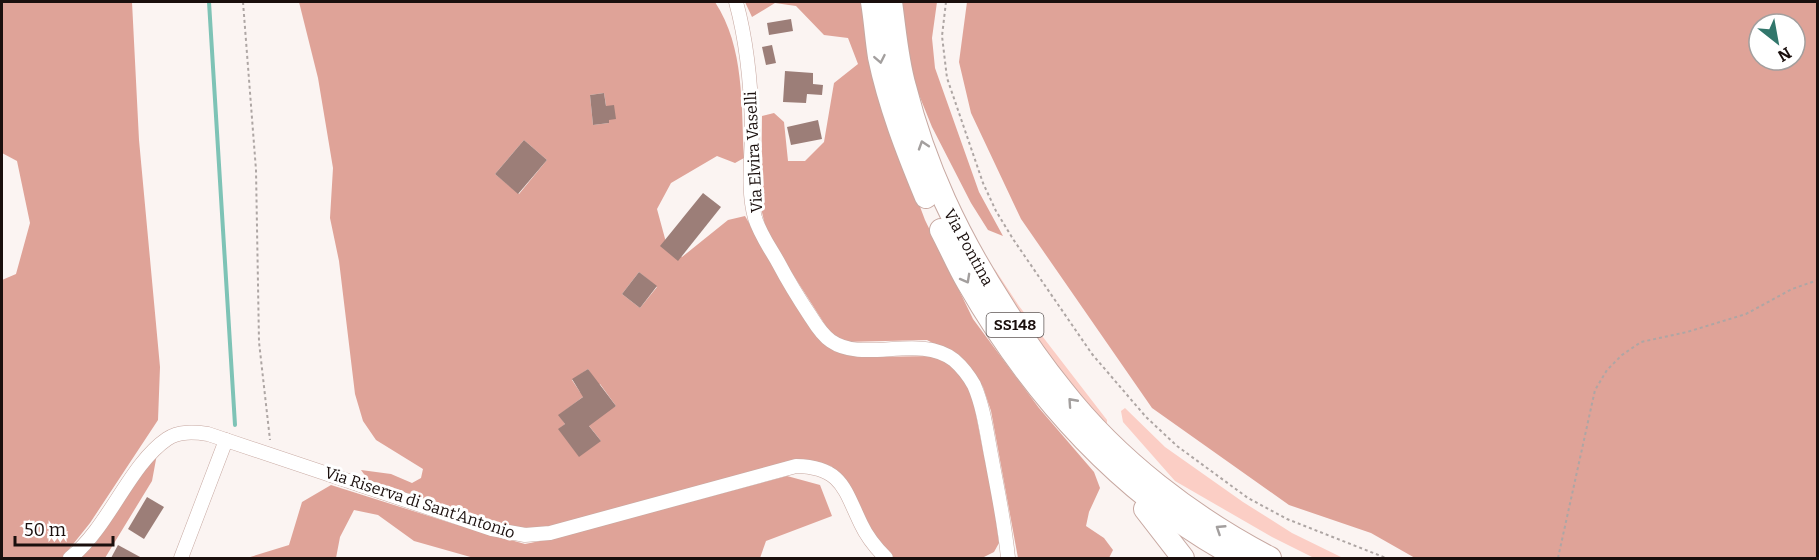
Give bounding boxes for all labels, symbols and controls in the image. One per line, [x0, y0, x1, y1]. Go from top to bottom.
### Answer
north arrow [1747, 12, 1807, 72]
text: N [1774, 43, 1795, 66]
one-way arrow [873, 54, 886, 64]
street label: Via Elvira Vaselli [741, 91, 766, 213]
one-way arrow [917, 140, 930, 151]
street label: Via Pontina [940, 205, 998, 289]
one-way arrow [959, 273, 970, 284]
road number: SS148 [986, 313, 1044, 337]
one-way arrow [1068, 399, 1079, 409]
street label: Via Riserva di Sant'Antonio [322, 463, 518, 542]
scale bar [15, 509, 112, 547]
text: 50 m [24, 519, 66, 541]
one-way arrow [1216, 525, 1227, 536]

